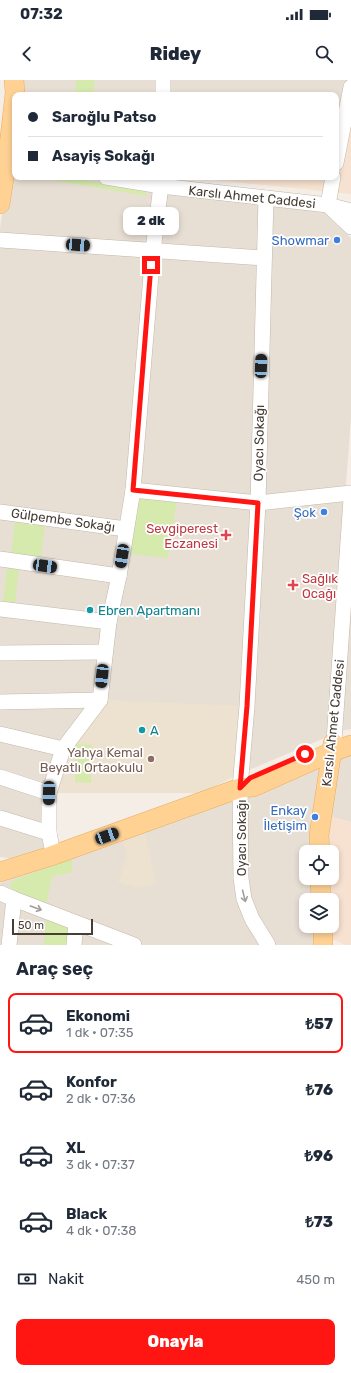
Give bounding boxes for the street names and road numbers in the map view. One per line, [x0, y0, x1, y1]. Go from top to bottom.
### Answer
street label: Karslı Ahmet Caddesi [188, 183, 316, 211]
street label: Oyacı Sokağı [251, 405, 268, 481]
street label: Gülpembe Sokağı [10, 505, 116, 536]
street label: Karslı Ahmet Caddesi [319, 659, 347, 787]
street label: Oyacı Sokağı [234, 800, 250, 876]

